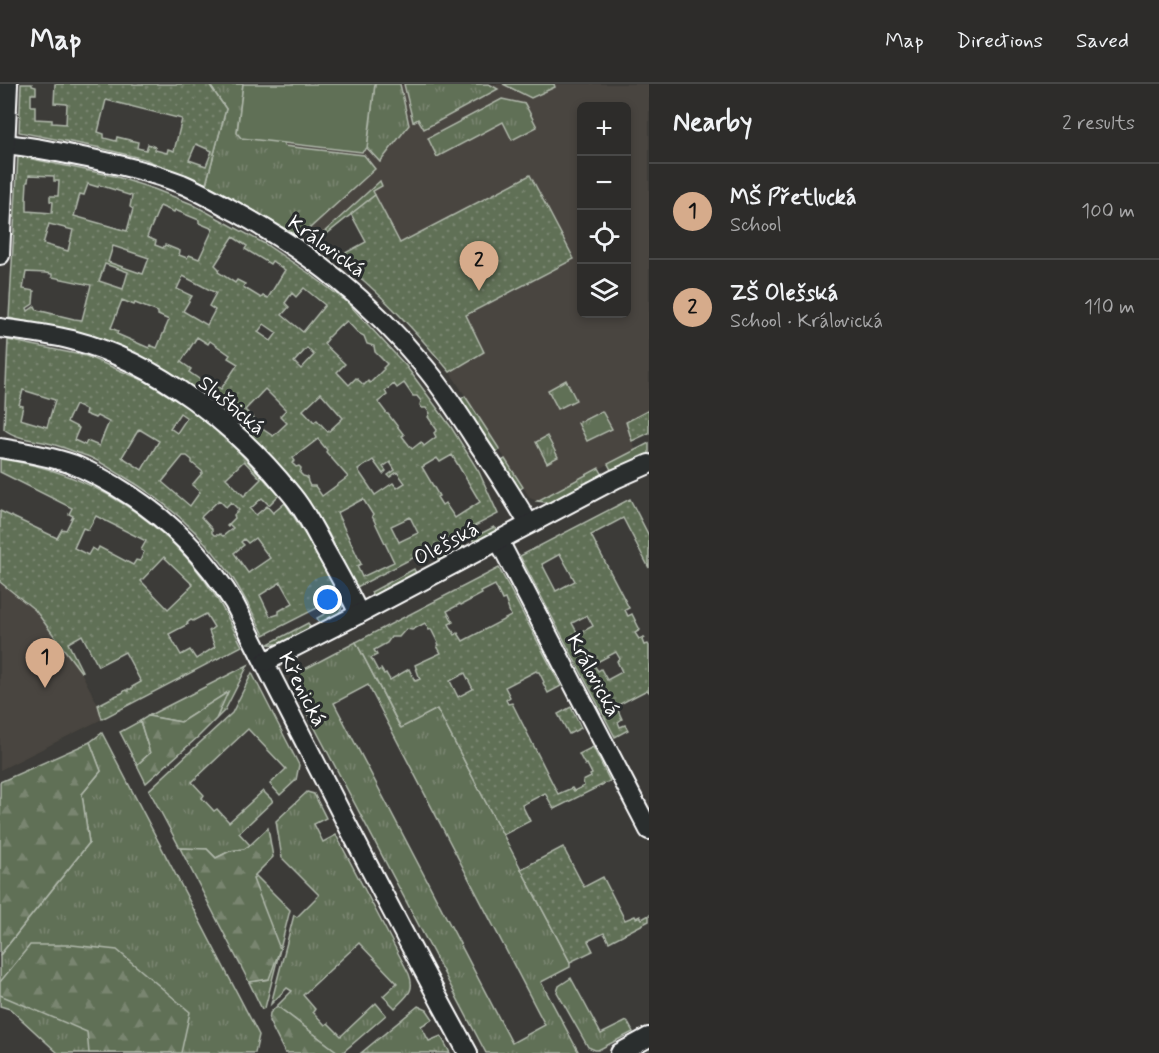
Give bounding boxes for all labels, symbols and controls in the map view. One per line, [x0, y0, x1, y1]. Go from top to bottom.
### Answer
text: Map [30, 23, 81, 60]
text: Map [885, 27, 924, 55]
text: Directions [957, 27, 1043, 55]
text: Saved [1076, 27, 1129, 55]
map controls [577, 102, 631, 318]
button: + [577, 102, 631, 156]
text: Nearby [673, 106, 752, 140]
text: 2 results [1062, 110, 1135, 137]
button: − [577, 156, 631, 210]
text: MŠ Přetlucká [730, 184, 856, 212]
text: 1 [688, 198, 697, 225]
text: 100 m [1081, 198, 1135, 225]
street label: Královická [282, 209, 371, 285]
button: locate [577, 210, 631, 264]
text: School [730, 212, 782, 239]
pin: 2 [460, 242, 498, 291]
button: layers [577, 264, 631, 318]
text: ZŠ Olešská [730, 280, 838, 308]
text: 2 [688, 294, 697, 321]
text: 110 m [1084, 294, 1135, 321]
text: School · Královická [730, 308, 883, 335]
street label: Sluštická [192, 369, 271, 442]
street label: Olešská [409, 515, 484, 573]
your location [313, 585, 342, 614]
street label: Královická [560, 629, 627, 722]
pin: 1 [26, 638, 64, 688]
street label: Křenická [271, 647, 333, 731]

